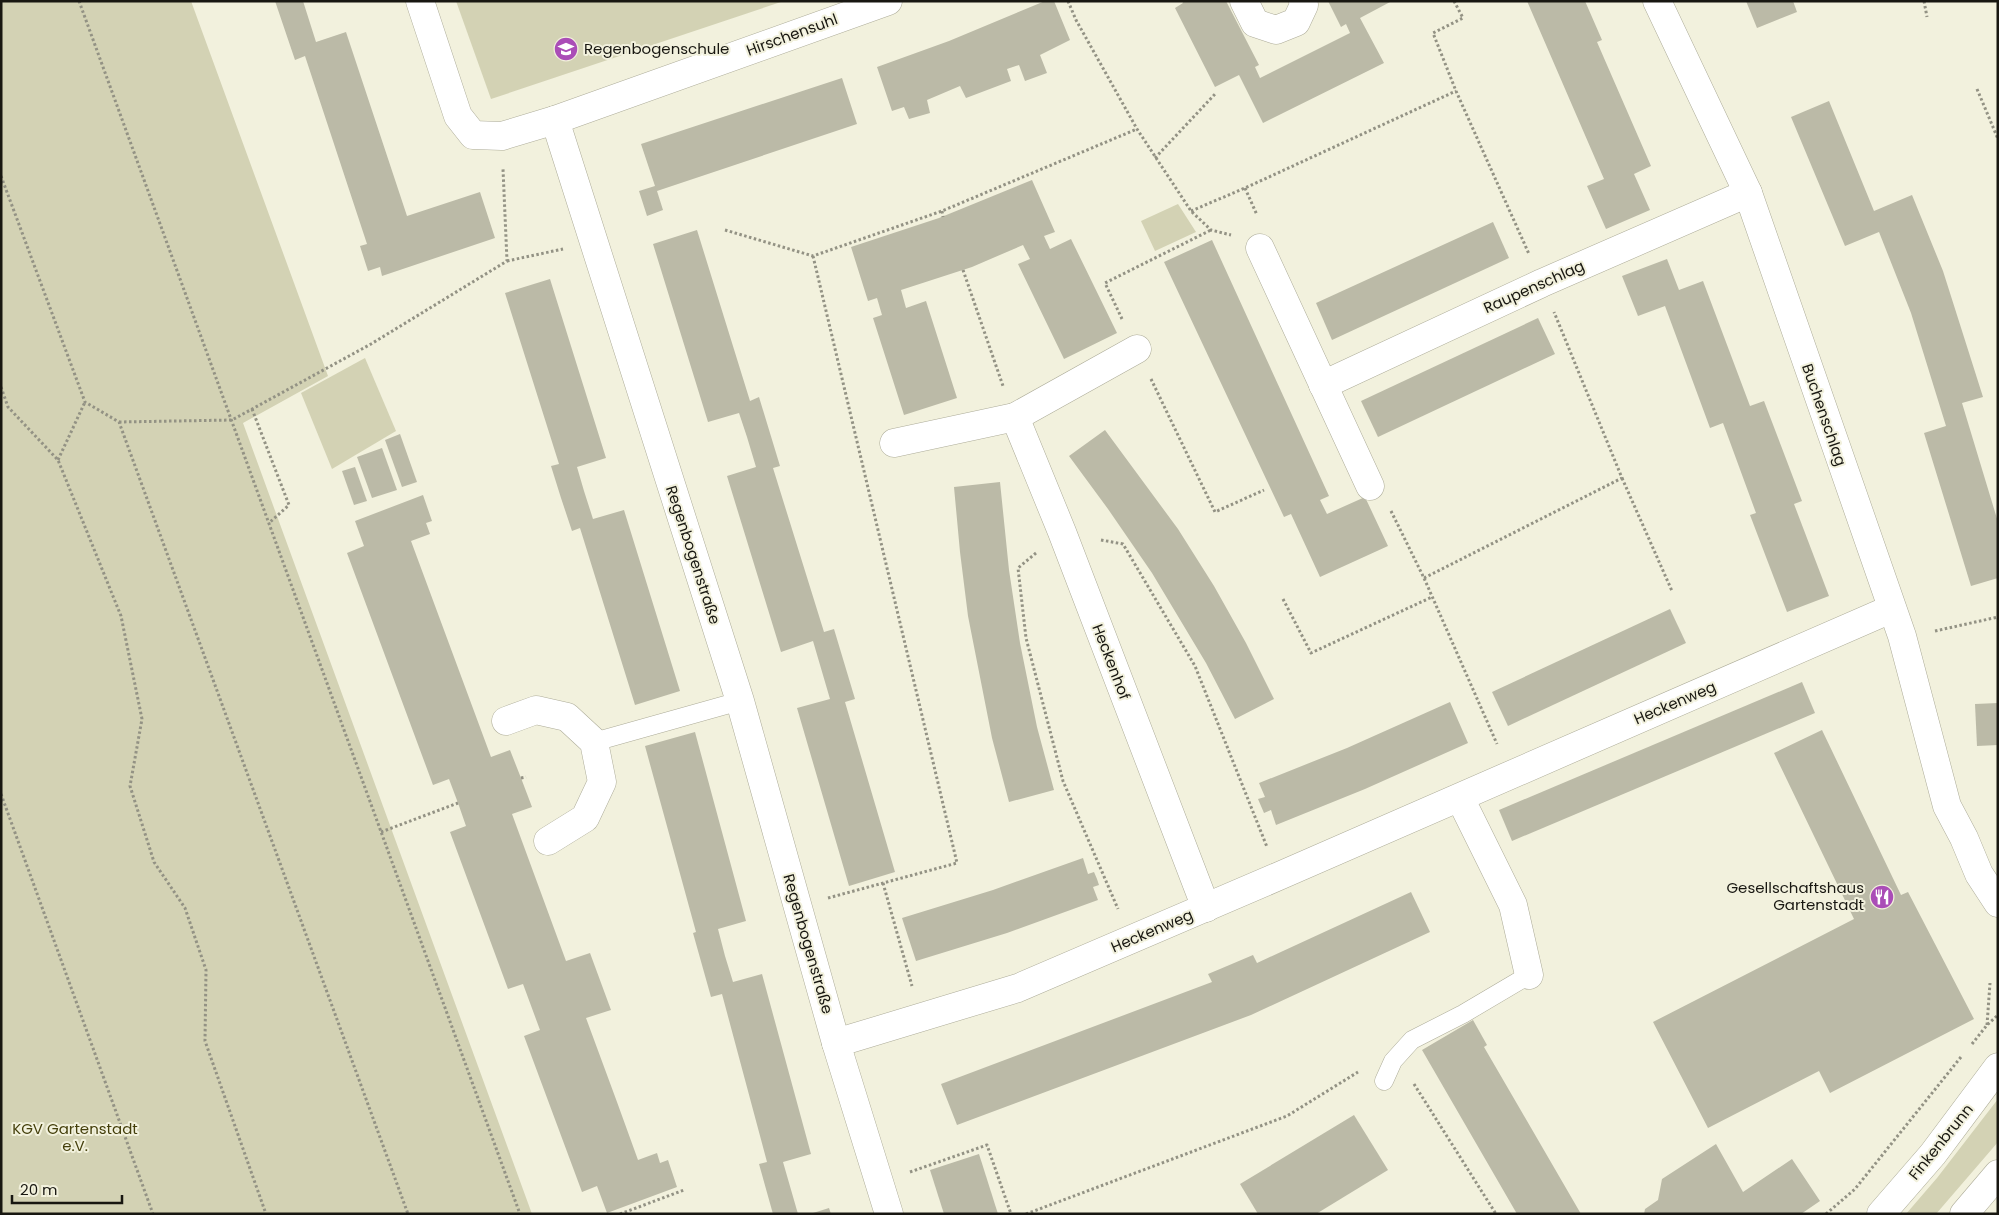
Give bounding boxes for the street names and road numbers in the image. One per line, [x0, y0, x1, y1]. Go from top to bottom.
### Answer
street label: Hirschensuhl [743, 8, 840, 61]
street label: Raupenschlag [1480, 255, 1588, 318]
street label: Buchenschlag [1797, 361, 1852, 469]
street label: Regenbogenstraße [661, 483, 726, 627]
street label: Heckenhof [1087, 621, 1136, 703]
street label: Heckenweg [1631, 676, 1719, 729]
street label: Regenbogenstraße [778, 871, 839, 1016]
street label: Heckenweg [1108, 904, 1196, 957]
street label: Finkenbrunn [1903, 1099, 1978, 1184]

